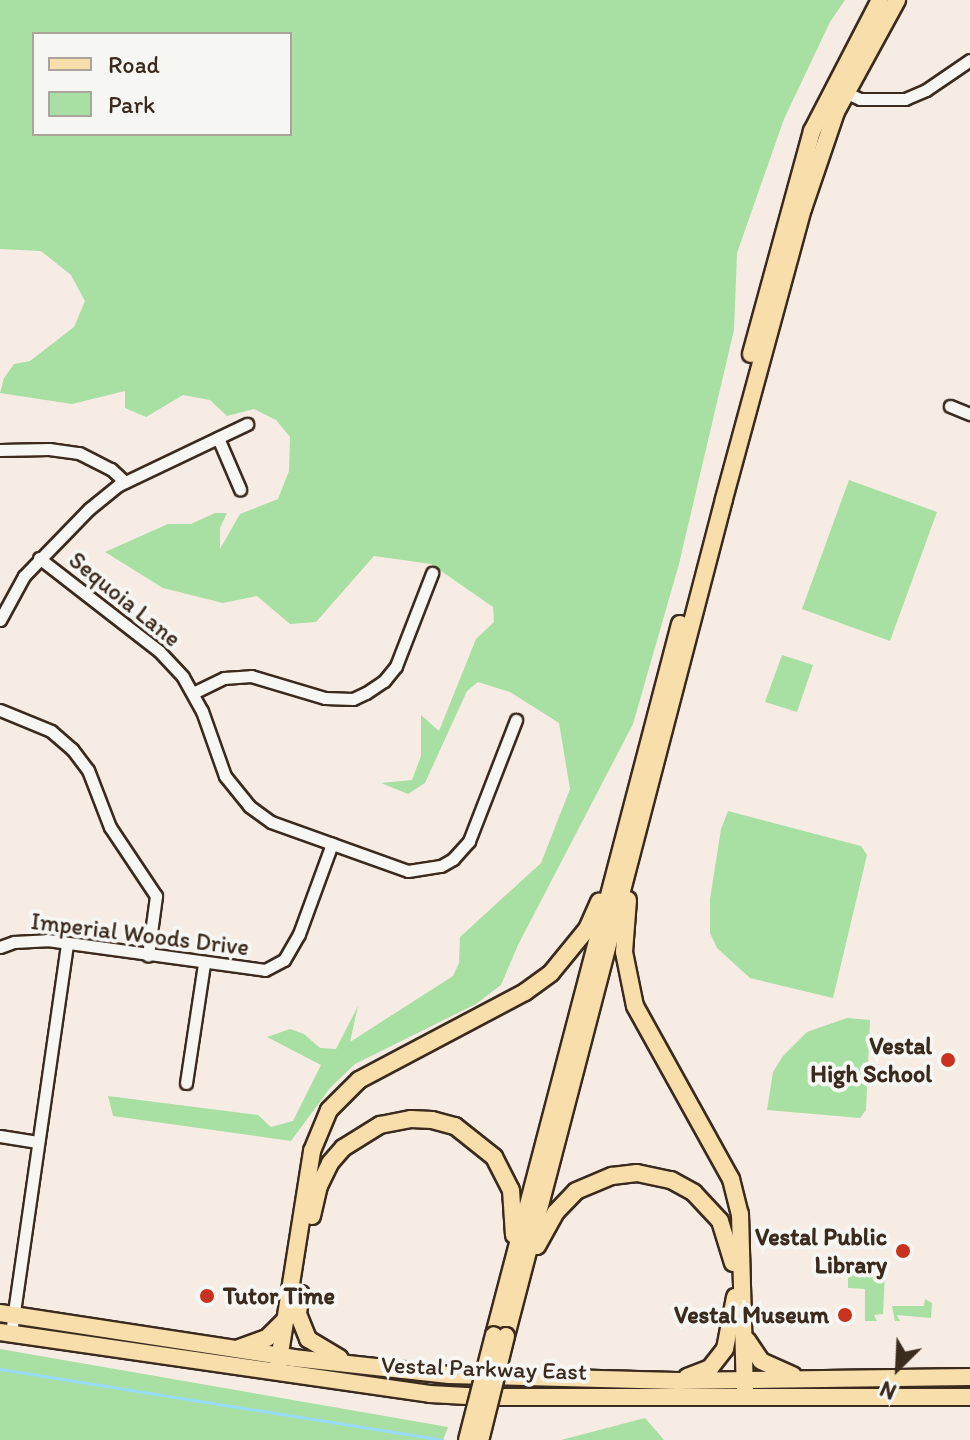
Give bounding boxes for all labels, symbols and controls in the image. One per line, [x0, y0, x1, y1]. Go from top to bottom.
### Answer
legend [32, 32, 292, 136]
text: Road [108, 50, 160, 79]
text: Park [108, 90, 155, 119]
street label: Sequoia Lane [63, 545, 187, 653]
street label: Imperial Woods Drive [29, 906, 251, 962]
place label: Vestal High School [811, 1032, 932, 1088]
marker: Vestal High School [939, 1051, 957, 1069]
place label: Vestal Public Library [755, 1223, 887, 1279]
marker: Vestal Public Library [894, 1242, 912, 1260]
place label: Tutor Time [223, 1282, 335, 1310]
marker: Tutor Time [198, 1287, 216, 1305]
place label: Vestal Museum [674, 1301, 829, 1329]
marker: Vestal Museum [836, 1306, 854, 1324]
north arrow [858, 1328, 938, 1408]
street label: Vestal Parkway East [381, 1350, 587, 1386]
text: N [876, 1375, 900, 1406]

